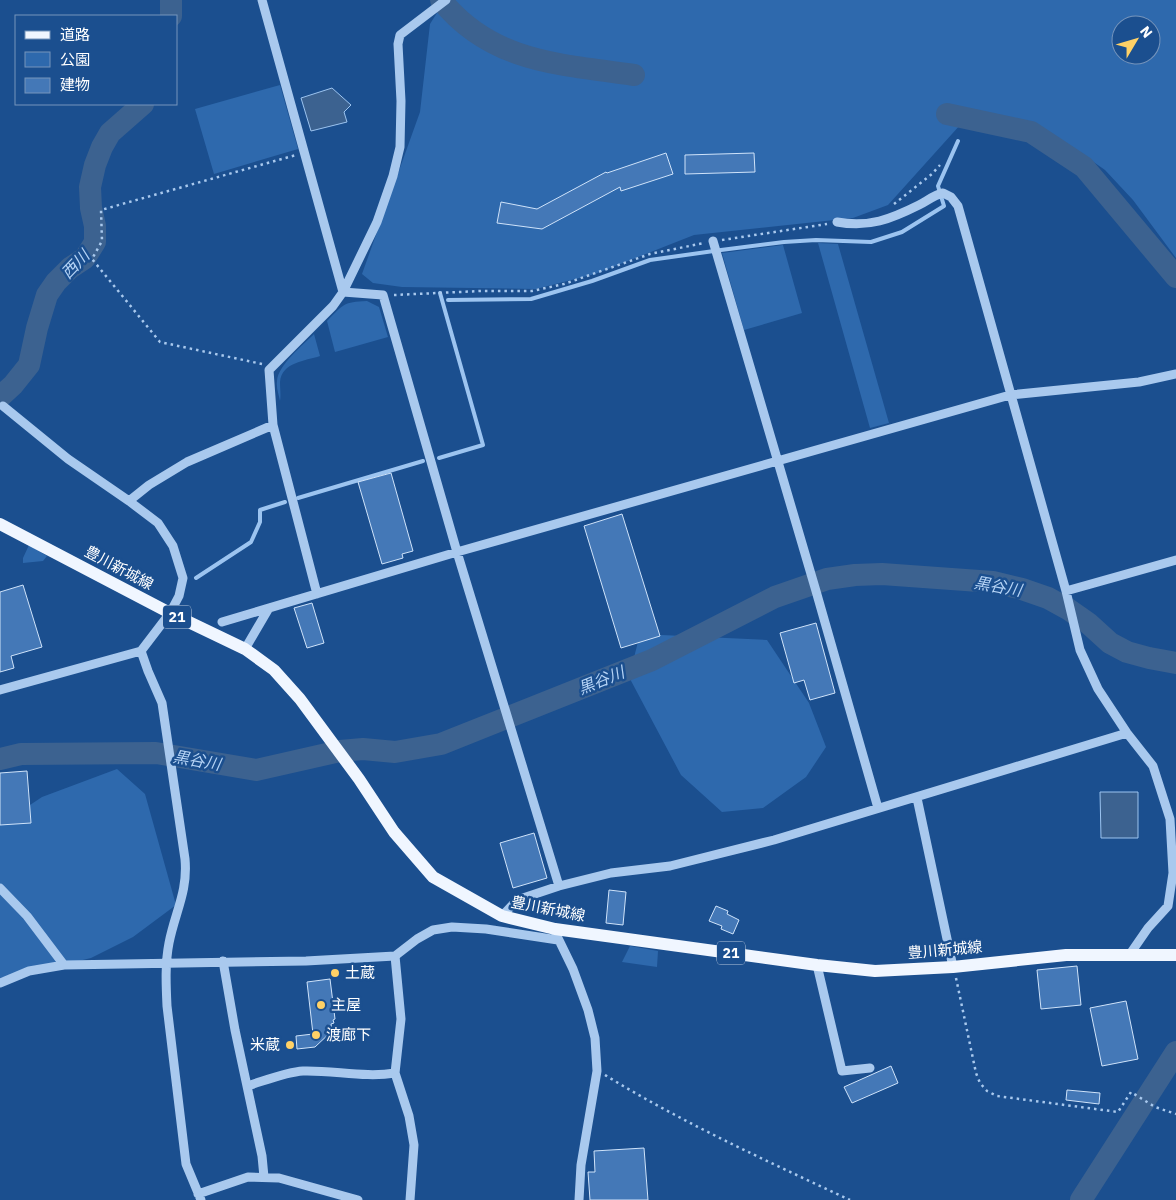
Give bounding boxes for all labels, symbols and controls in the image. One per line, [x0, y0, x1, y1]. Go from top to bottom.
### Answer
legend [15, 15, 178, 105]
north arrow [1111, 15, 1161, 65]
text: N [1136, 22, 1156, 42]
text: 道路 [60, 25, 90, 44]
text: 公園 [60, 50, 90, 69]
text: 建物 [60, 75, 90, 94]
water label: 西川 [57, 244, 95, 282]
street label: 豊川新城線 [82, 542, 157, 594]
water label: 黒谷川 [973, 572, 1025, 600]
road number: 21 [163, 606, 191, 628]
water label: 黒谷川 [575, 661, 629, 698]
water label: 黒谷川 [172, 746, 224, 774]
street label: 豊川新城線 [509, 892, 587, 925]
street label: 豊川新城線 [907, 937, 983, 962]
road number: 21 [717, 941, 745, 964]
place label: 土蔵 [345, 963, 375, 982]
marker: 土蔵 [329, 967, 341, 979]
place label: 主屋 [331, 995, 361, 1014]
marker: 主屋 [315, 999, 327, 1011]
place label: 渡廊下 [326, 1025, 371, 1044]
marker: 渡廊下 [310, 1029, 322, 1041]
place label: 米蔵 [250, 1035, 280, 1054]
marker: 米蔵 [284, 1039, 296, 1051]

